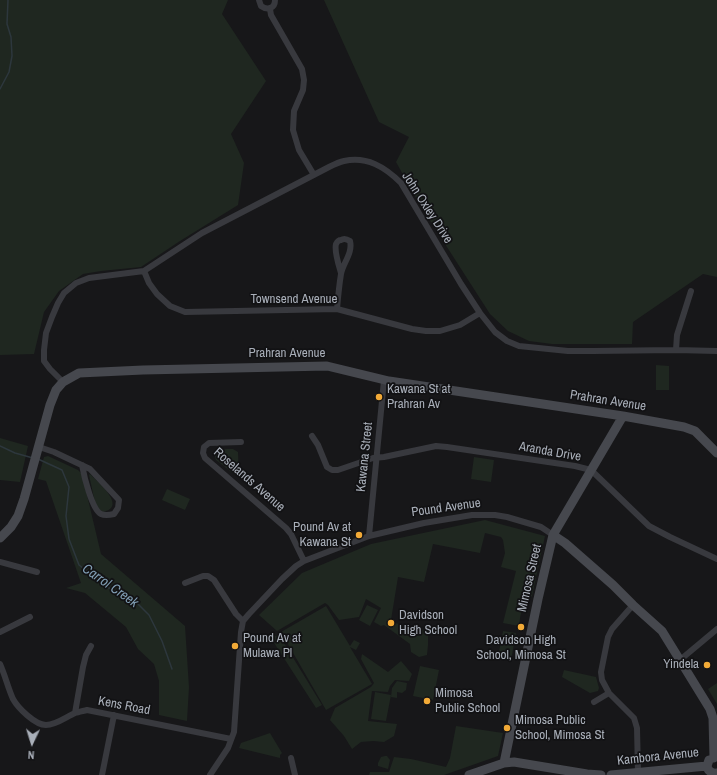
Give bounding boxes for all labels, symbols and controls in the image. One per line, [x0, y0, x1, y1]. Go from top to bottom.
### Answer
street label: John Oxley Drive [398, 169, 456, 247]
street label: Townsend Avenue [251, 292, 337, 308]
street label: Prahran Avenue [249, 346, 325, 362]
place label: Kawana St at Prahran Av [387, 382, 450, 413]
street label: Prahran Avenue [569, 387, 647, 415]
marker: Kawana St at Prahran Av [374, 392, 384, 402]
street label: Kawana Street [354, 421, 376, 493]
street label: Aranda Drive [518, 439, 582, 465]
street label: Roselands Avenue [210, 445, 288, 515]
street label: Pound Avenue [410, 495, 482, 521]
place label: Pound Av at Kawana St [293, 520, 351, 551]
marker: Pound Av at Kawana St [354, 530, 364, 540]
street label: Mimosa Street [515, 542, 545, 614]
water label: Carrol Creek [79, 560, 141, 612]
place label: Davidson High School [399, 608, 457, 639]
marker: Davidson High School [386, 618, 396, 628]
marker: Davidson High School, Mimosa St [516, 622, 526, 632]
place label: Pound Av at Mulawa Pl [243, 631, 301, 662]
place label: Davidson High School, Mimosa St [476, 633, 566, 664]
marker: Pound Av at Mulawa Pl [230, 641, 240, 651]
place label: Yindela [663, 657, 699, 673]
marker: Yindela [702, 660, 712, 670]
place label: Mimosa Public School [435, 686, 500, 717]
street label: Kens Road [97, 693, 151, 719]
marker: Mimosa Public School [422, 696, 432, 706]
place label: Mimosa Public School, Mimosa St [515, 713, 604, 744]
north arrow [12, 723, 52, 763]
marker: Mimosa Public School, Mimosa St [502, 723, 512, 733]
street label: Kambora Avenue [616, 745, 700, 769]
text: N [27, 748, 35, 762]

